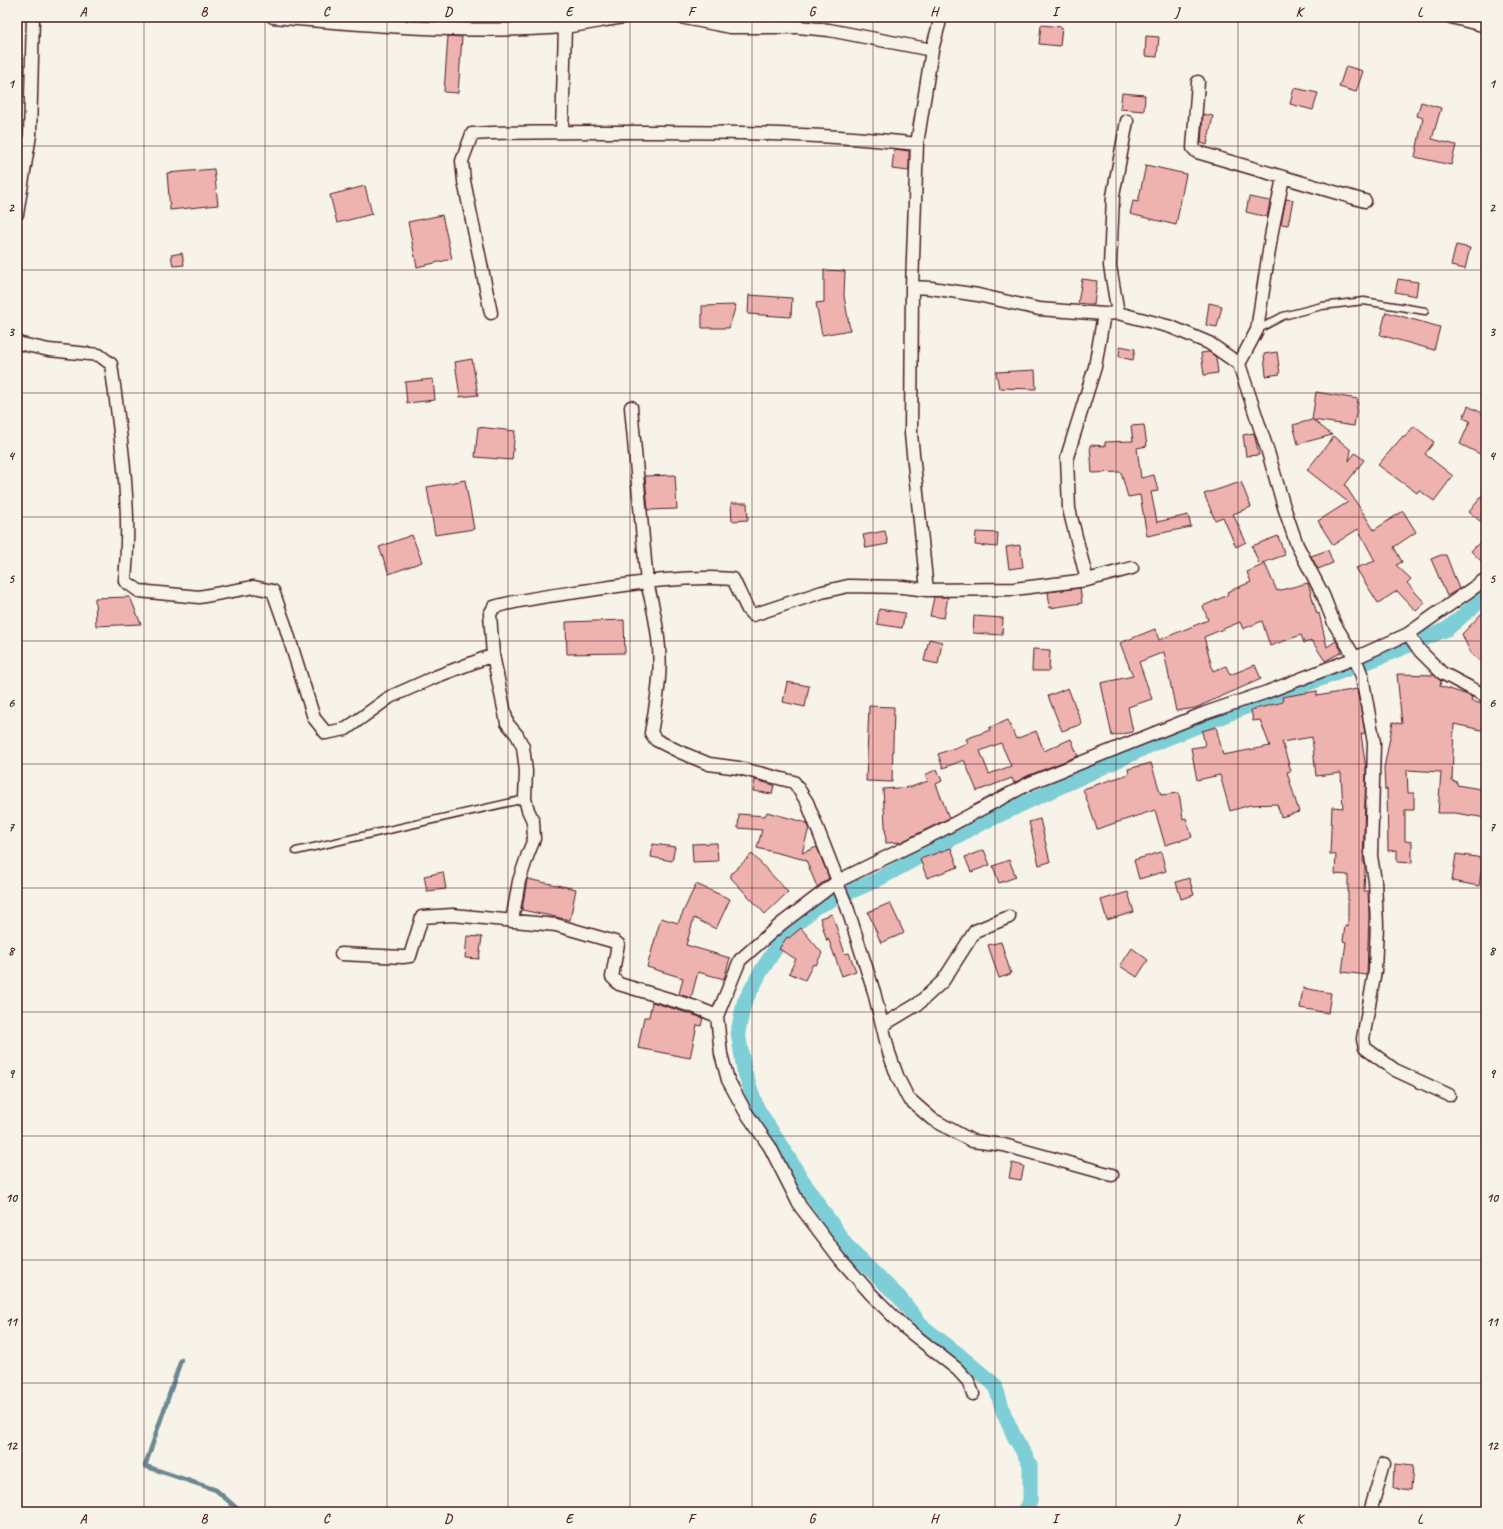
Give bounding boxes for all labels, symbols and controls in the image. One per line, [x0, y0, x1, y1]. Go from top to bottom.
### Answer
text: A [80, 4, 88, 20]
text: B [201, 4, 209, 20]
text: C [323, 4, 331, 20]
text: D [444, 4, 453, 20]
text: E [566, 4, 575, 20]
text: F [688, 4, 697, 20]
text: G [809, 4, 817, 20]
text: H [930, 4, 940, 20]
text: I [1052, 4, 1061, 20]
text: J [1174, 4, 1181, 20]
text: K [1296, 4, 1306, 20]
text: L [1417, 4, 1424, 20]
text: 1 [8, 76, 16, 92]
text: 1 [1489, 76, 1497, 92]
text: 2 [8, 200, 15, 216]
text: 2 [1489, 200, 1496, 216]
text: 3 [8, 324, 15, 340]
text: 3 [1489, 324, 1496, 340]
text: 4 [8, 448, 16, 464]
text: 4 [1489, 448, 1497, 464]
text: 5 [8, 571, 15, 587]
text: 5 [1489, 571, 1496, 587]
text: 6 [8, 695, 15, 711]
text: 6 [1489, 695, 1496, 711]
text: 7 [8, 819, 15, 835]
text: 7 [1489, 819, 1496, 835]
text: 8 [8, 943, 16, 959]
text: 8 [1489, 943, 1497, 959]
text: 9 [8, 1066, 15, 1082]
text: 9 [1489, 1066, 1496, 1082]
text: 10 [5, 1190, 18, 1206]
text: 10 [1486, 1190, 1499, 1206]
text: 11 [5, 1314, 19, 1330]
text: 11 [1486, 1314, 1500, 1330]
text: 12 [5, 1438, 18, 1454]
text: 12 [1486, 1438, 1499, 1454]
text: A [80, 1511, 88, 1527]
text: B [201, 1511, 209, 1527]
text: C [323, 1511, 331, 1527]
text: D [444, 1511, 453, 1527]
text: E [566, 1511, 575, 1527]
text: F [688, 1511, 697, 1527]
text: G [809, 1511, 817, 1527]
text: H [930, 1511, 940, 1527]
text: I [1052, 1511, 1061, 1527]
text: J [1174, 1511, 1181, 1527]
text: K [1296, 1511, 1306, 1527]
text: L [1417, 1511, 1424, 1527]

